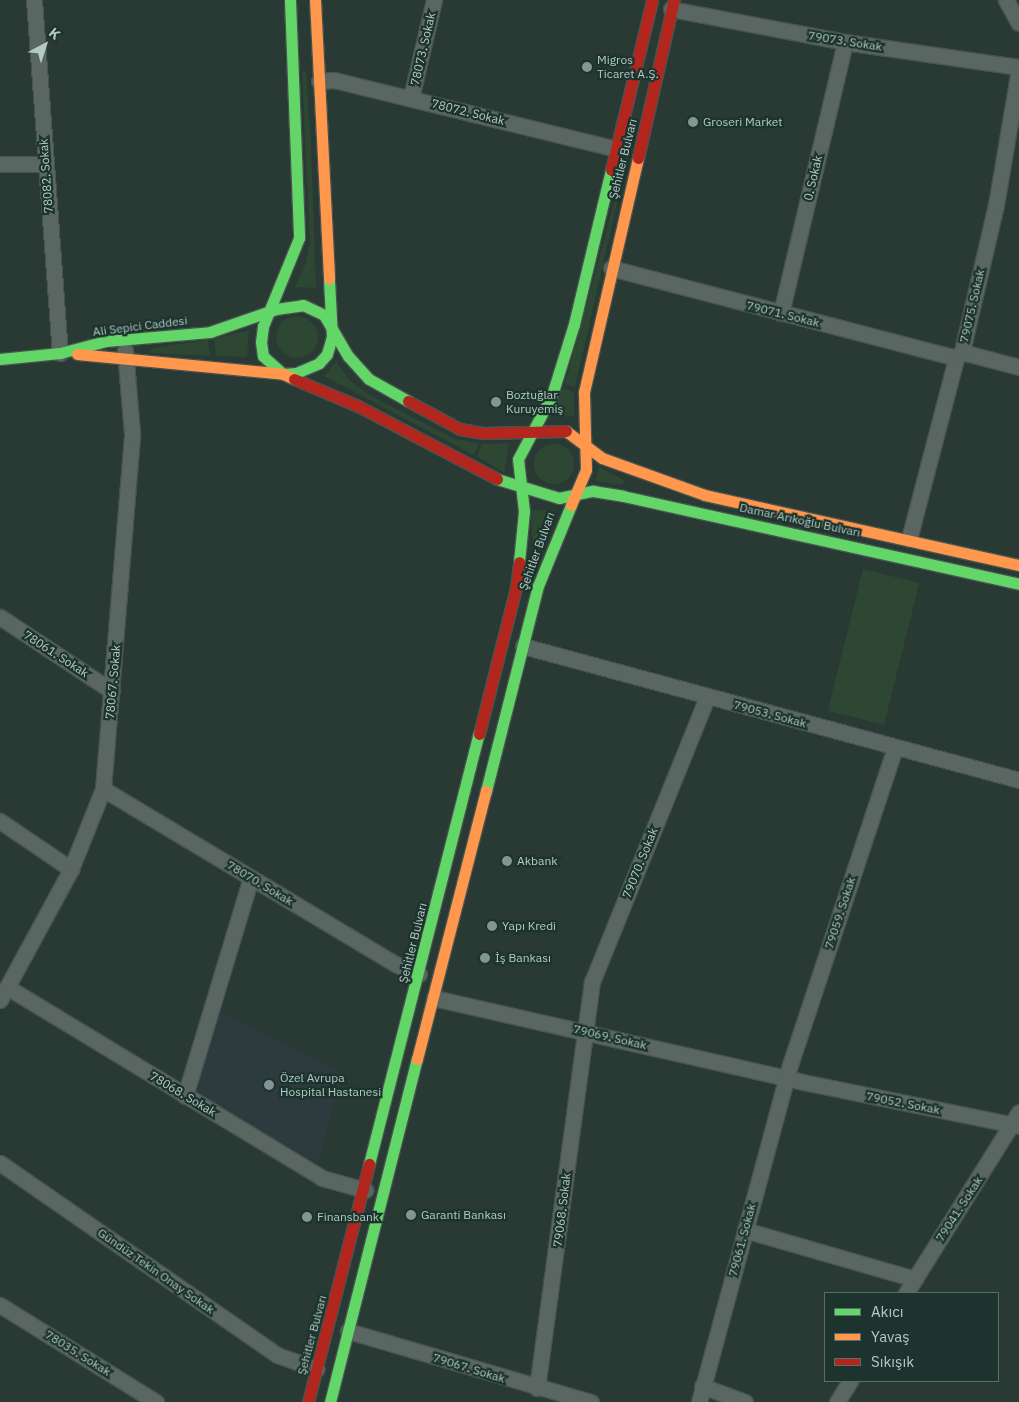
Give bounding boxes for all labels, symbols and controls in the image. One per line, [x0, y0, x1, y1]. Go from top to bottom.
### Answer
street label: 78073. Sokak [408, 11, 438, 87]
north arrow [20, 20, 70, 70]
text: K [45, 23, 64, 44]
street label: 79073. Sokak [807, 28, 883, 54]
place label: Migros Ticaret A.Ş. [597, 53, 659, 81]
marker: Migros Ticaret A.Ş. [581, 61, 593, 73]
street label: 78072. Sokak [430, 96, 506, 128]
place label: Groseri Market [703, 115, 783, 129]
marker: Groseri Market [687, 116, 699, 128]
street label: Şehitler Bulvarı [606, 117, 640, 201]
street label: 78082. Sokak [36, 138, 56, 214]
street label: 0. Sokak [801, 154, 825, 202]
street label: 79075. Sokak [957, 268, 987, 344]
street label: 79071. Sokak [745, 298, 821, 330]
street label: Ali Sepici Caddesi [92, 313, 188, 339]
place label: Boztuğlar Kuruyemiş [506, 388, 563, 416]
marker: Boztuğlar Kuruyemiş [490, 396, 502, 408]
street label: Damar Arıkoğlu Bulvarı [738, 500, 862, 540]
street label: Şehitler Bulvarı [516, 510, 558, 592]
street label: 78061. Sokak [21, 628, 91, 680]
street label: 78067. Sokak [103, 644, 123, 720]
street label: 79053. Sokak [732, 697, 808, 731]
street label: 79070. Sokak [619, 826, 661, 900]
place label: Akbank [517, 854, 558, 868]
marker: Akbank [501, 855, 513, 867]
street label: 78070. Sokak [224, 858, 296, 908]
street label: 79059. Sokak [822, 875, 858, 951]
street label: Şehitler Bulvarı [396, 901, 430, 985]
place label: Yapı Kredi [502, 919, 556, 933]
marker: Yapı Kredi [486, 920, 498, 932]
place label: İş Bankası [495, 951, 551, 965]
marker: İş Bankası [479, 952, 491, 964]
street label: 79069. Sokak [572, 1022, 648, 1052]
street label: 78068. Sokak [147, 1069, 219, 1119]
place label: Özel Avrupa Hospital Hastanesi [280, 1071, 381, 1099]
marker: Özel Avrupa Hospital Hastanesi [262, 1078, 276, 1092]
street label: 79052. Sokak [865, 1089, 941, 1117]
street label: 79068. Sokak [550, 1172, 574, 1248]
street label: 79041. Sokak [933, 1174, 985, 1244]
street label: 79061. Sokak [725, 1202, 759, 1278]
place label: Garanti Bankası [421, 1208, 506, 1222]
marker: Garanti Bankası [405, 1209, 417, 1221]
place label: Finansbank [317, 1210, 379, 1224]
marker: Finansbank [301, 1211, 313, 1223]
street label: Gündüz Tekin Onay Sokak [95, 1225, 217, 1317]
legend [824, 1292, 999, 1382]
street label: Şehitler Bulvarı [294, 1293, 330, 1377]
text: Akıcı [871, 1302, 904, 1321]
street label: 78035. Sokak [42, 1327, 114, 1379]
text: Yavaş [871, 1327, 910, 1346]
street label: 79067. Sokak [431, 1350, 507, 1386]
text: Sıkışık [871, 1352, 914, 1371]

